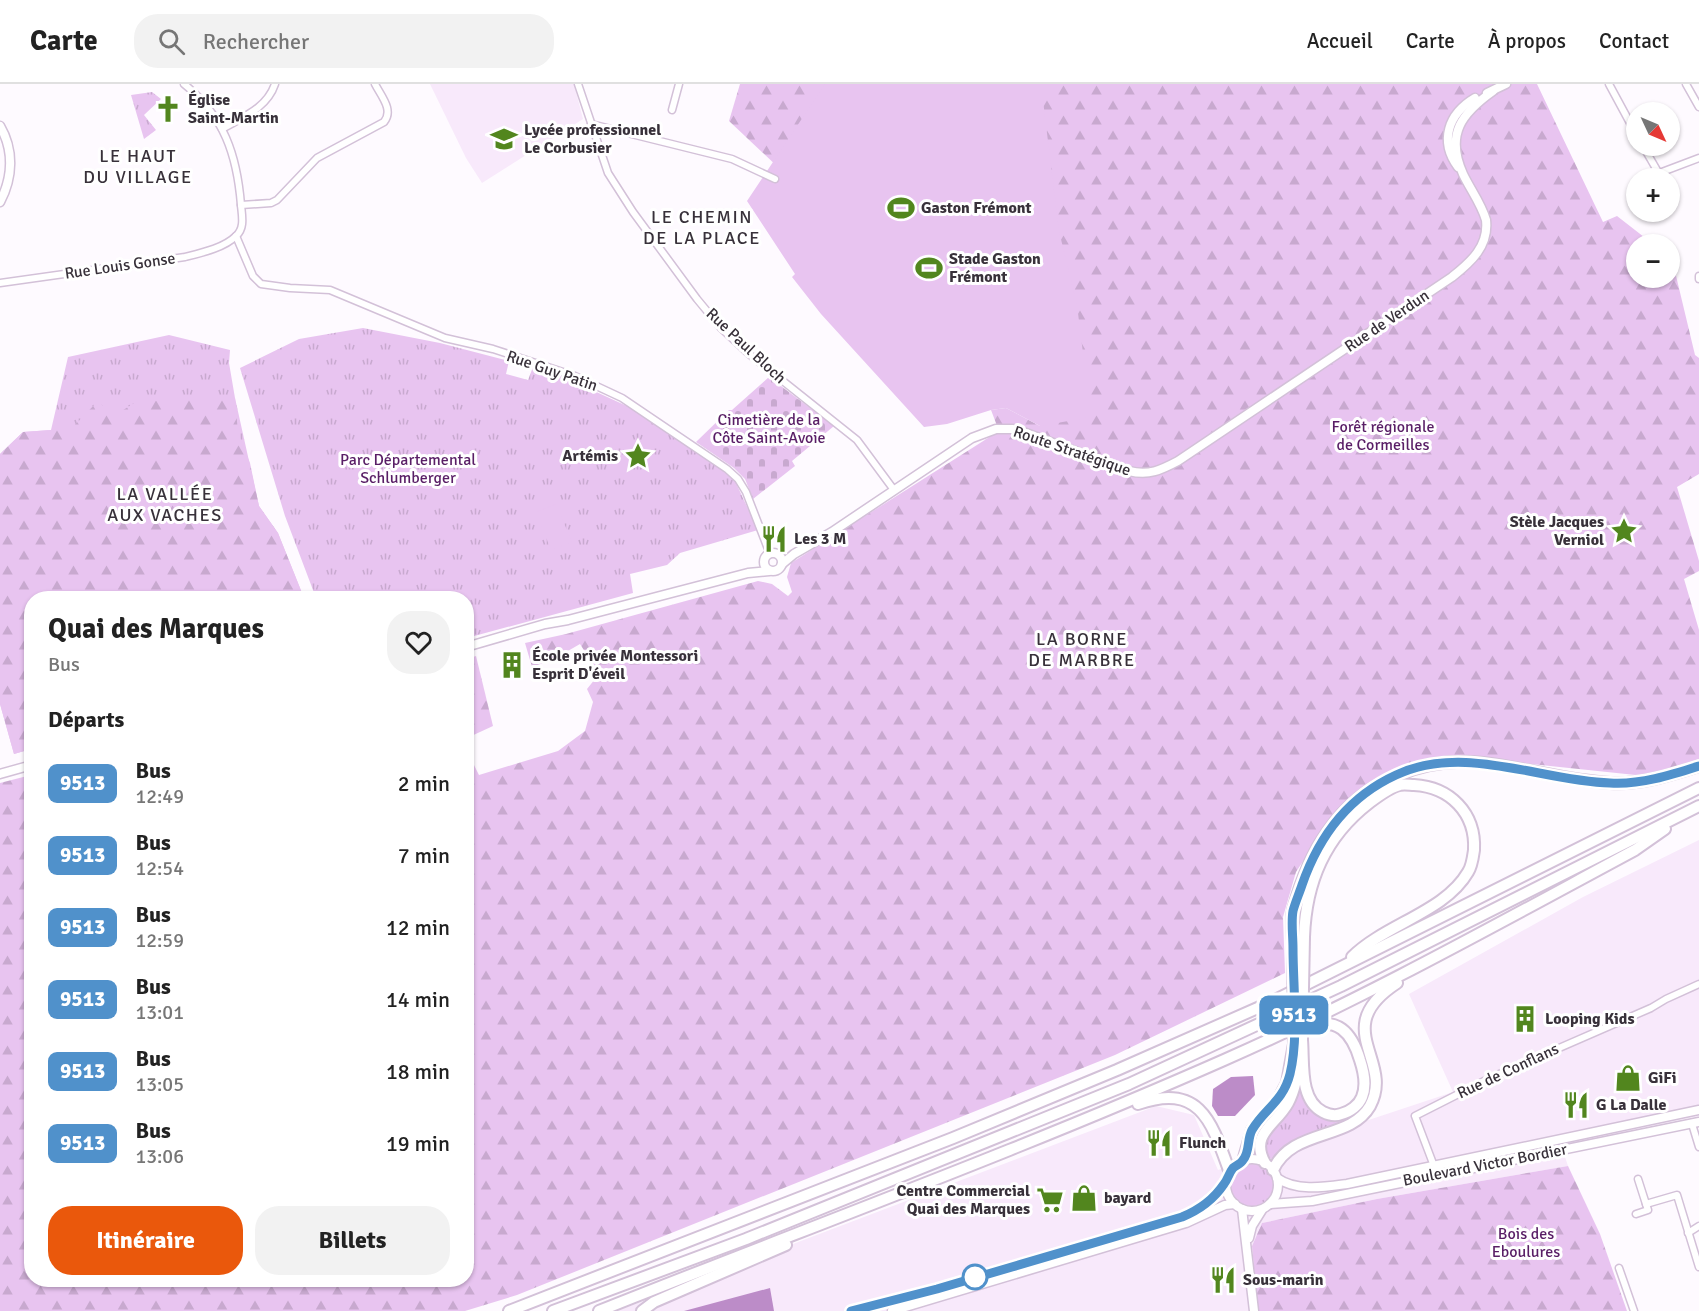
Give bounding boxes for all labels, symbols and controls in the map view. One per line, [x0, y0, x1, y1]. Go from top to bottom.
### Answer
search box [134, 14, 554, 68]
text: Carte [30, 24, 98, 58]
icon: search [155, 25, 188, 58]
text: Rechercher [203, 28, 309, 55]
text: Accueil [1307, 28, 1373, 54]
text: Carte [1406, 28, 1455, 54]
text: À propos [1488, 28, 1566, 54]
text: Contact [1599, 28, 1669, 54]
place label: Église Saint-Martin [188, 90, 279, 128]
church icon: Église Saint-Martin [153, 94, 183, 124]
north arrow [1626, 102, 1680, 156]
map controls [1626, 102, 1680, 288]
place label: Lycée professionnel Le Corbusier [524, 120, 661, 158]
school or university icon: Lycée professionnel Le Corbusier [489, 124, 519, 154]
district label: LE HAUT DU VILLAGE [83, 145, 193, 188]
button: + [1626, 168, 1680, 222]
sports icon: Gaston Frémont [886, 193, 916, 223]
place label: Gaston Frémont [921, 198, 1032, 218]
district label: LE CHEMIN DE LA PLACE [643, 206, 761, 249]
button: − [1626, 234, 1680, 288]
street label: Rue Louis Gonse [63, 248, 177, 284]
place label: Stade Gaston Frémont [949, 249, 1041, 287]
sports icon: Stade Gaston Frémont [914, 253, 944, 283]
street label: Rue de Verdun [1341, 285, 1433, 357]
street label: Rue Paul Bloch [702, 304, 790, 388]
street label: Rue Guy Patin [504, 346, 600, 396]
park label: Cimetière de la Côte Saint-Avoie [712, 410, 826, 448]
park label: Forêt régionale de Cormeilles [1332, 417, 1434, 455]
street label: Route Stratégique [1011, 422, 1133, 480]
place icon: Artémis [623, 441, 653, 471]
place label: Artémis [562, 446, 618, 466]
park label: Parc Départemental Schlumberger [340, 450, 476, 488]
district label: LA VALLÉE AUX VACHES [107, 483, 223, 526]
place label: Stèle Jacques Verniol [1510, 512, 1604, 550]
place icon: Stèle Jacques Verniol [1609, 516, 1639, 546]
restaurant icon: Les 3 M [759, 524, 789, 554]
place label: Les 3 M [794, 529, 846, 549]
button: heart [387, 611, 450, 674]
text: Quai des Marques [48, 612, 264, 646]
district label: LA BORNE DE MARBRE [1028, 628, 1136, 671]
place label: École privée Montessori Esprit D'éveil [532, 646, 698, 684]
building icon: École privée Montessori Esprit D'éveil [497, 650, 527, 680]
text: Bus [48, 652, 80, 677]
text: Départs [48, 706, 124, 733]
text: Bus [135, 757, 171, 784]
text: 9513 [60, 770, 105, 796]
text: 2 min [398, 770, 450, 797]
text: 12:49 [135, 784, 184, 809]
text: Bus [135, 829, 171, 856]
text: 9513 [60, 842, 105, 868]
text: 7 min [398, 842, 450, 869]
text: 12:54 [135, 856, 184, 881]
text: Bus [135, 901, 171, 928]
text: 9513 [60, 914, 105, 940]
text: 12 min [386, 914, 450, 941]
text: 12:59 [135, 928, 184, 953]
text: Bus [135, 973, 171, 1000]
text: 9513 [60, 986, 105, 1012]
text: 14 min [386, 986, 450, 1013]
line badge: 9513 [1252, 996, 1336, 1034]
text: 13:01 [135, 1000, 184, 1025]
text: 9513 [1271, 1002, 1317, 1028]
building icon: Looping Kids [1510, 1004, 1540, 1034]
place label: Looping Kids [1545, 1009, 1635, 1029]
street label: Rue de Conflans [1454, 1039, 1562, 1103]
text: Bus [135, 1045, 171, 1072]
text: 9513 [60, 1058, 105, 1084]
text: 18 min [386, 1058, 450, 1085]
shop icon: GiFi [1613, 1063, 1643, 1093]
place label: GiFi [1648, 1068, 1677, 1088]
text: 13:05 [135, 1072, 184, 1097]
restaurant icon: G La Dalle [1561, 1090, 1591, 1120]
place label: G La Dalle [1596, 1095, 1666, 1115]
text: Bus [135, 1117, 171, 1144]
restaurant icon: Flunch [1144, 1128, 1174, 1158]
text: 9513 [60, 1130, 105, 1156]
text: 19 min [386, 1130, 450, 1157]
place label: Flunch [1179, 1133, 1226, 1153]
street label: Boulevard Victor Bordier [1401, 1139, 1569, 1191]
text: 13:06 [135, 1144, 184, 1169]
place label: Centre Commercial Quai des Marques [896, 1181, 1030, 1219]
shop icon: bayard [1069, 1183, 1099, 1213]
supermarket icon: Centre Commercial Quai des Marques [1035, 1185, 1065, 1215]
place label: bayard [1104, 1188, 1152, 1208]
button: Itinéraire [48, 1206, 243, 1275]
button: Billets [255, 1206, 450, 1275]
park label: Bois des Eboulures [1492, 1224, 1560, 1262]
unlabelled marker [962, 1264, 988, 1290]
restaurant icon: Sous-marin [1208, 1265, 1238, 1295]
place label: Sous-marin [1243, 1270, 1324, 1290]

